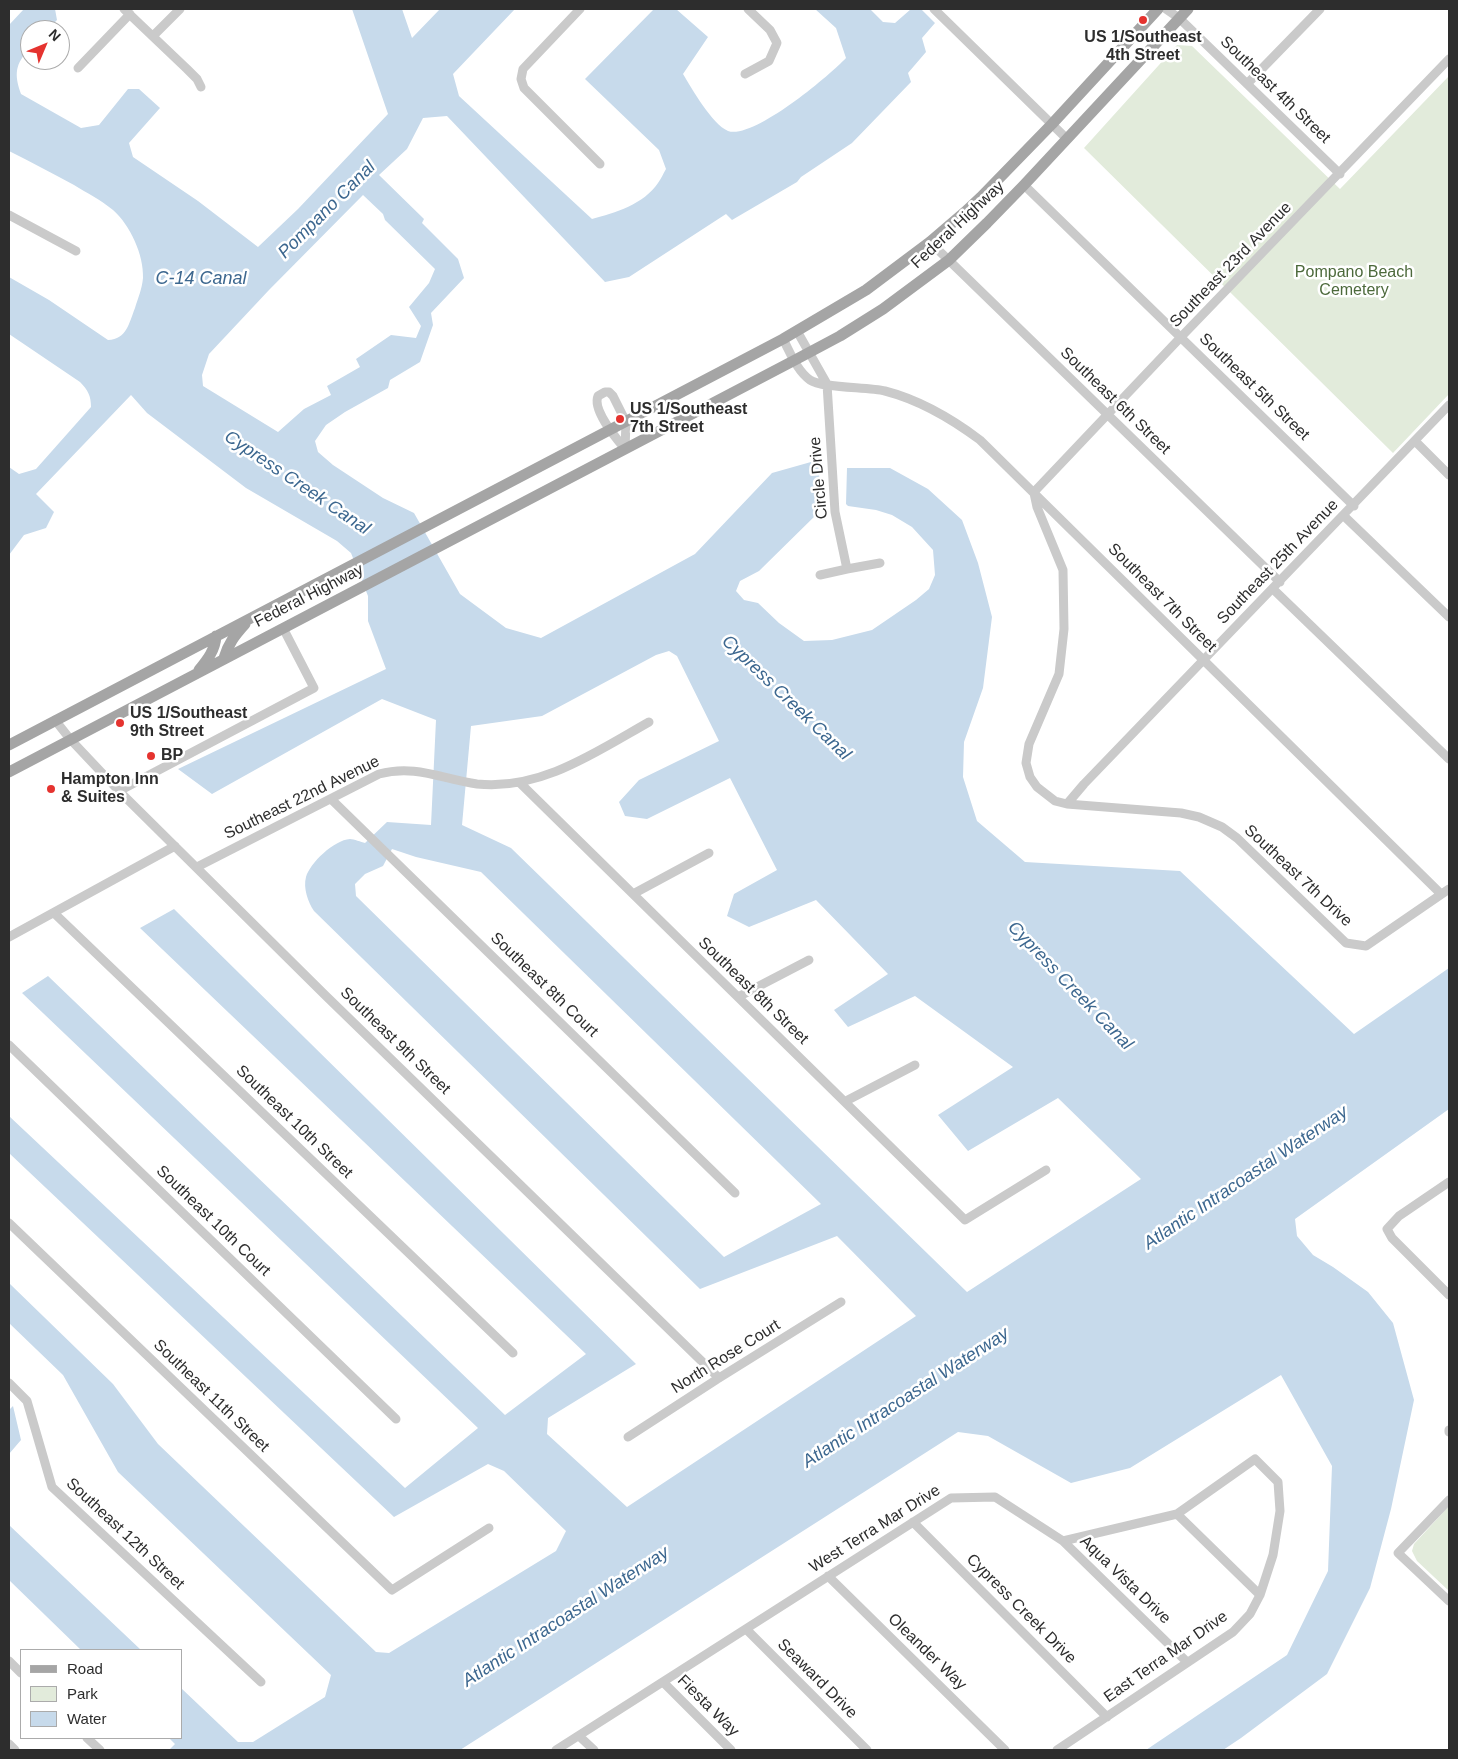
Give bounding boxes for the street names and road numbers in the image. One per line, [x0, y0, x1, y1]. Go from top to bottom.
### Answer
street label: Southeast 4th Street [1216, 32, 1334, 148]
street label: Federal Highway [908, 177, 1008, 273]
street label: Southeast 23rd Avenue [1166, 198, 1296, 332]
street label: Southeast 5th Street [1195, 329, 1313, 445]
street label: Southeast 6th Street [1056, 343, 1174, 459]
street label: Circle Drive [806, 436, 832, 520]
street label: Southeast 25th Avenue [1213, 496, 1343, 628]
street label: Southeast 7th Street [1104, 540, 1220, 656]
street label: Federal Highway [251, 560, 367, 632]
street label: Southeast 22nd Avenue [221, 752, 383, 844]
street label: Southeast 7th Drive [1240, 821, 1356, 931]
street label: Southeast 8th Court [486, 929, 602, 1041]
street label: Southeast 8th Street [694, 933, 812, 1049]
street label: Southeast 9th Street [336, 983, 454, 1099]
street label: Southeast 10th Street [232, 1061, 356, 1183]
street label: Southeast 10th Court [152, 1162, 274, 1280]
street label: North Rose Court [668, 1316, 784, 1398]
street label: Southeast 11th Street [149, 1336, 273, 1456]
street label: Southeast 12th Street [62, 1474, 188, 1594]
street label: West Terra Mar Drive [806, 1481, 944, 1577]
street label: Aqua Vista Drive [1076, 1532, 1174, 1628]
street label: Cypress Creek Drive [962, 1550, 1080, 1668]
street label: East Terra Mar Drive [1100, 1607, 1232, 1707]
street label: Oleander Way [884, 1610, 970, 1694]
street label: Seaward Drive [773, 1635, 861, 1723]
street label: Fiesta Way [673, 1671, 743, 1741]

